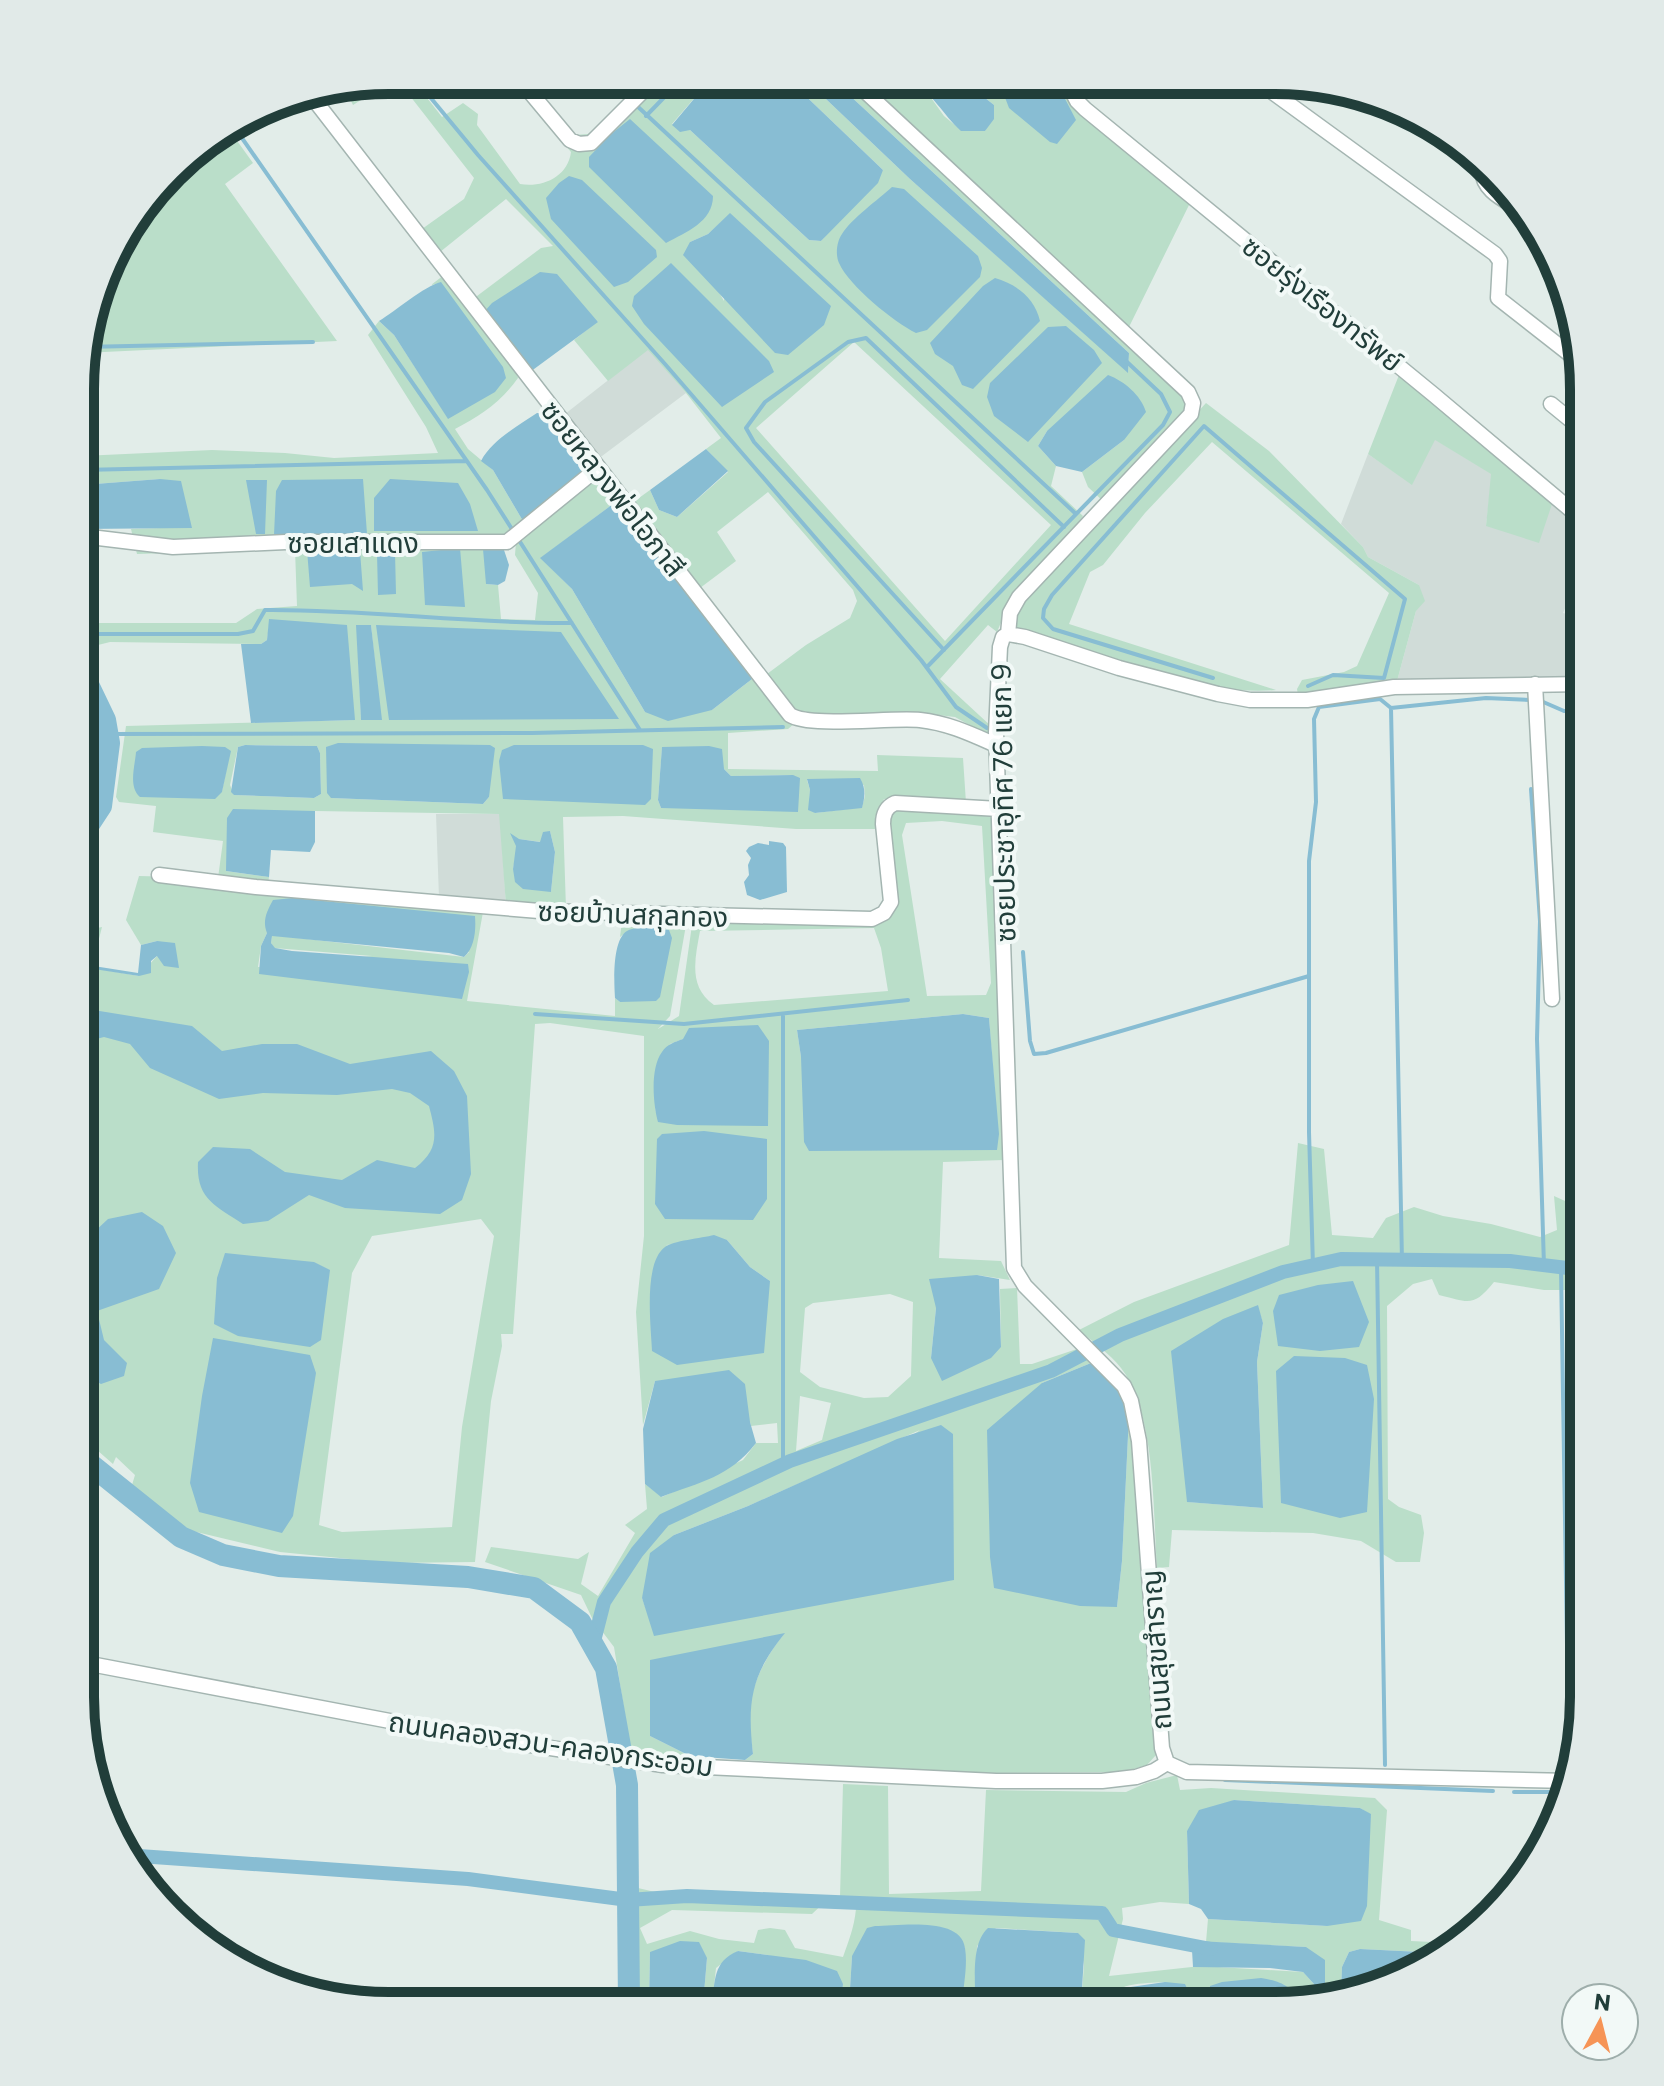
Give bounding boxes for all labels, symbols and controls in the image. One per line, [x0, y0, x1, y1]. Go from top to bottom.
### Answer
street label: ซอยรุ่งเรืองทรัพย์ [1235, 228, 1410, 379]
street label: ซอยหลวงพ่อโอภาสี [535, 393, 693, 583]
street label: ซอยเสาแดง [287, 525, 419, 559]
street label: ซอยประชาอุทิศ 76 แยก 9 [983, 663, 1022, 943]
street label: ซอยบ้านสกุลทอง [537, 893, 729, 934]
street label: ถนนสุขสำราญ [1132, 1569, 1179, 1731]
street label: ถนนคลองสวน-คลองกระออม [386, 1703, 716, 1783]
north arrow [1560, 1982, 1640, 2062]
text: N [1593, 1987, 1612, 2016]

